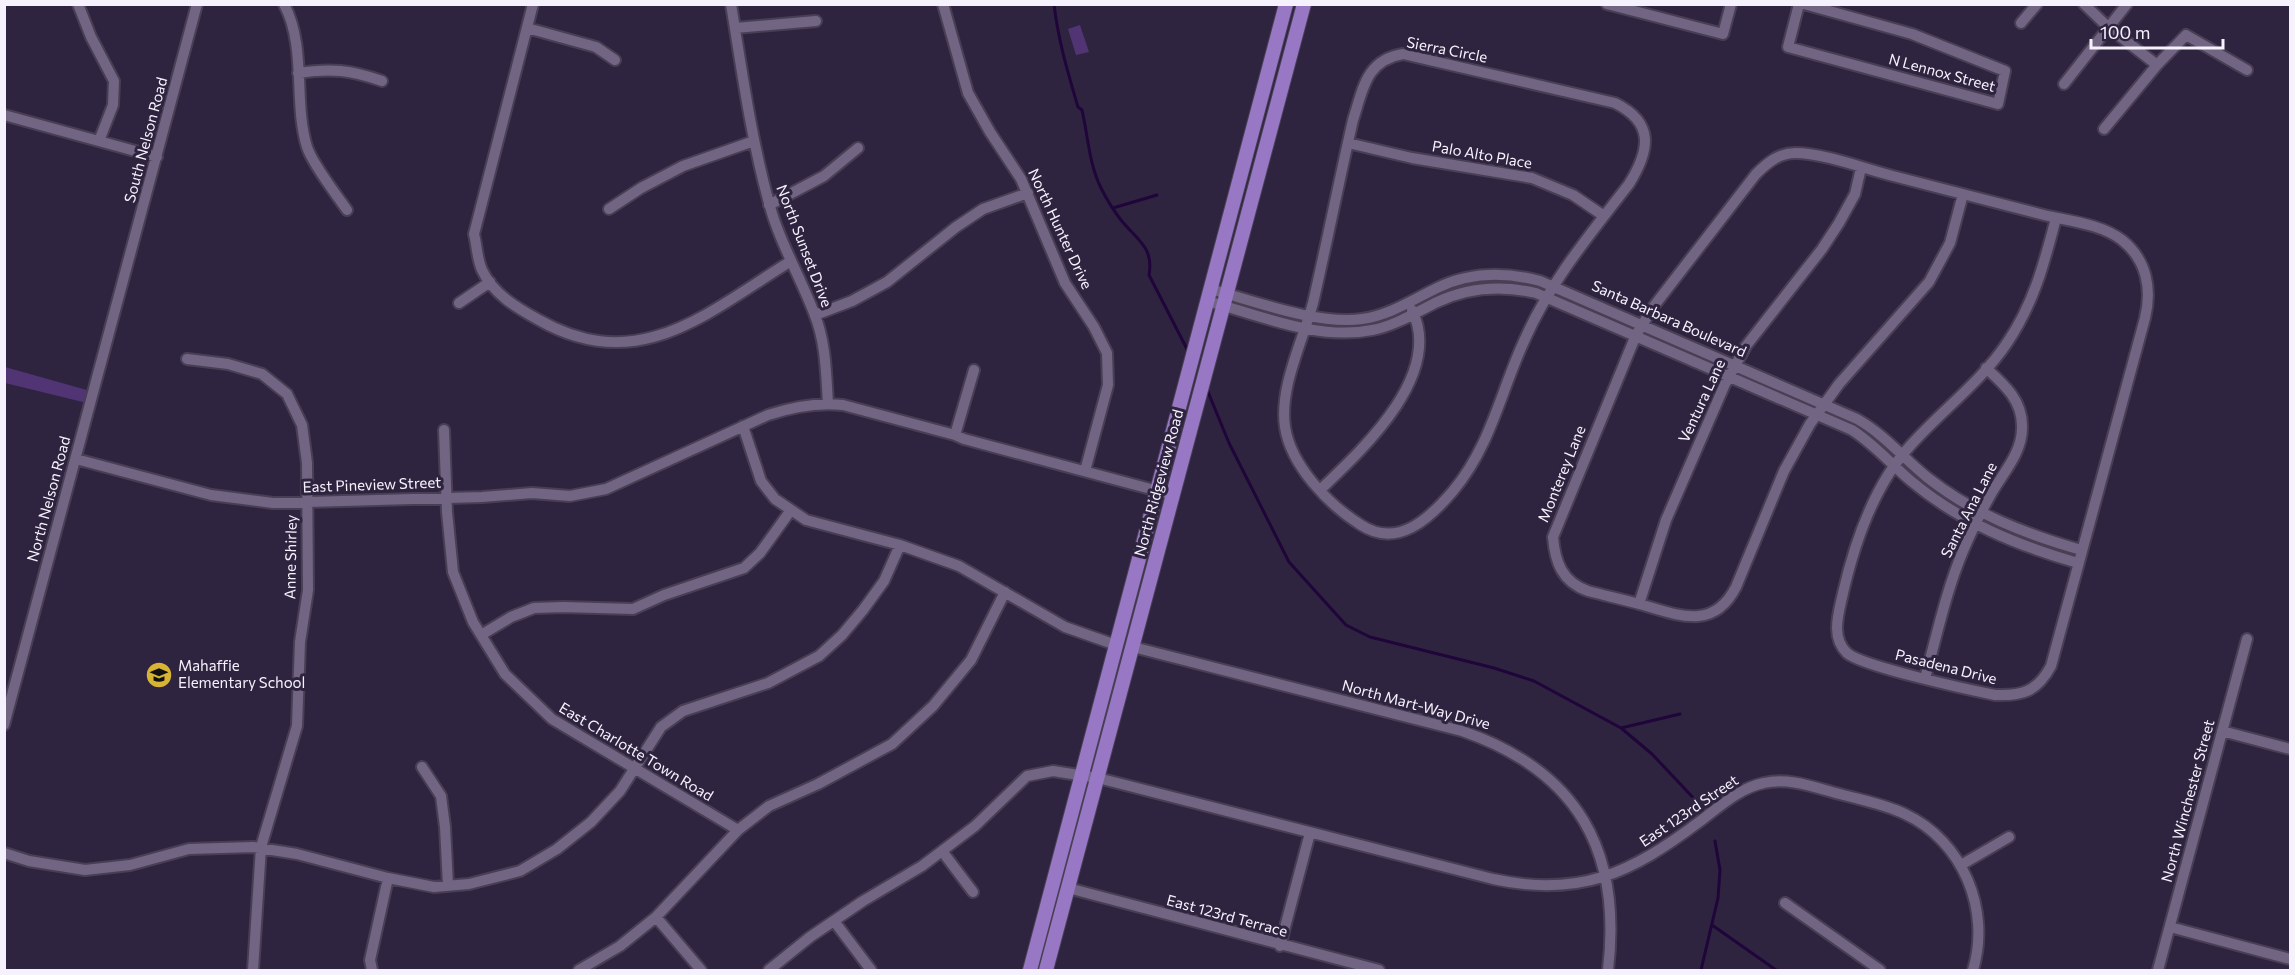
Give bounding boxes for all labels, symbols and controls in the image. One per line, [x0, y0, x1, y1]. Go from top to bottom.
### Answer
scale bar [2091, 12, 2223, 50]
text: 100 m [2100, 21, 2150, 43]
street label: Sierra Circle [1405, 32, 1489, 66]
street label: N Lennox Street [1887, 49, 1998, 95]
street label: South Nelson Road [120, 75, 170, 204]
street label: Palo Alto Place [1431, 136, 1534, 172]
street label: North Hunter Drive [1025, 165, 1097, 292]
street label: North Sunset Drive [773, 182, 837, 309]
street label: Santa Barbara Boulevard [1589, 276, 1749, 360]
street label: Ventura Lane [1674, 356, 1728, 445]
street label: North Ridgeview Road [1130, 407, 1186, 558]
street label: Monterey Lane [1533, 422, 1589, 525]
street label: North Nelson Road [23, 434, 73, 563]
street label: Santa Ana Lane [1936, 459, 2000, 560]
street label: East Pineview Street [302, 473, 442, 495]
street label: Anne Shirley [280, 514, 300, 600]
street label: Pasadena Drive [1894, 645, 1999, 687]
place label: Mahaffie Elementary School [178, 656, 305, 691]
school or university icon: Mahaffie Elementary School [144, 660, 174, 690]
street label: North Mart-Way Drive [1340, 676, 1492, 733]
street label: East Charlotte Town Road [556, 698, 717, 804]
street label: North Winchester Street [2157, 717, 2217, 884]
street label: East 123rd Street [1636, 770, 1741, 850]
street label: East 123rd Terrace [1165, 890, 1290, 940]

